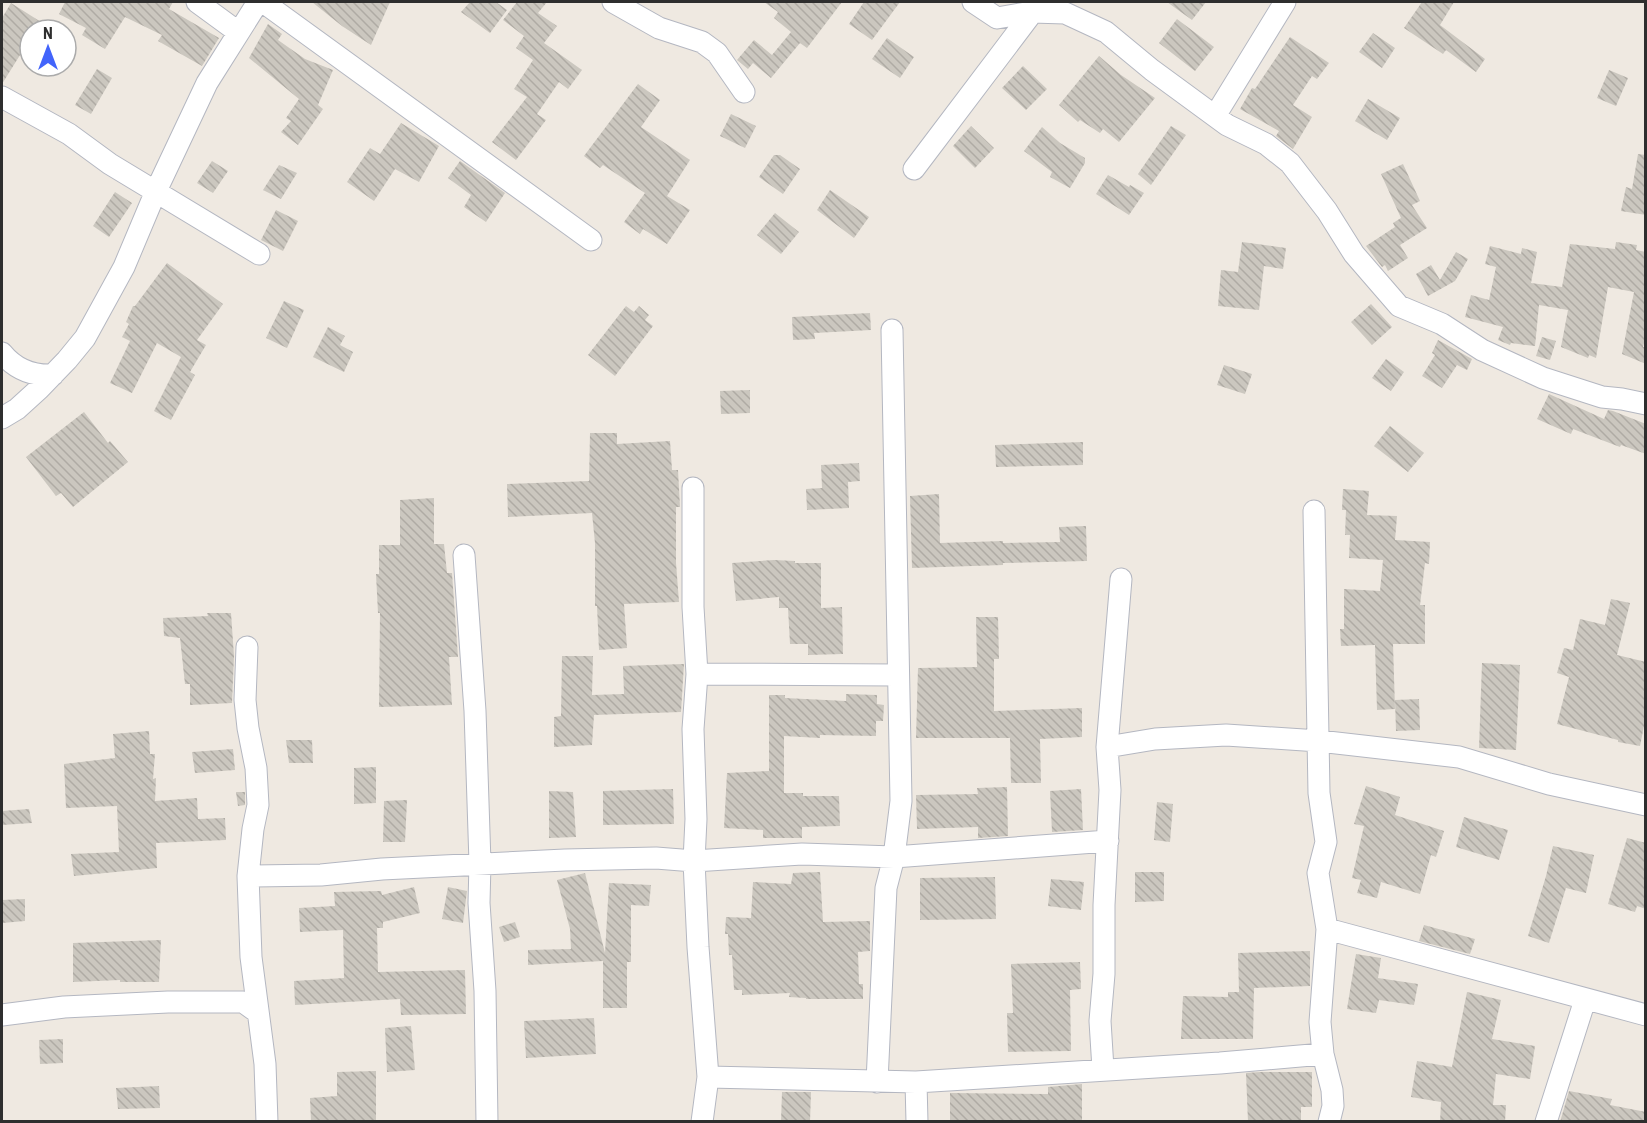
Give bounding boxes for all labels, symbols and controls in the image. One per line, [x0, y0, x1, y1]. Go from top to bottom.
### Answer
north arrow [18, 18, 78, 78]
text: N [43, 24, 53, 43]

